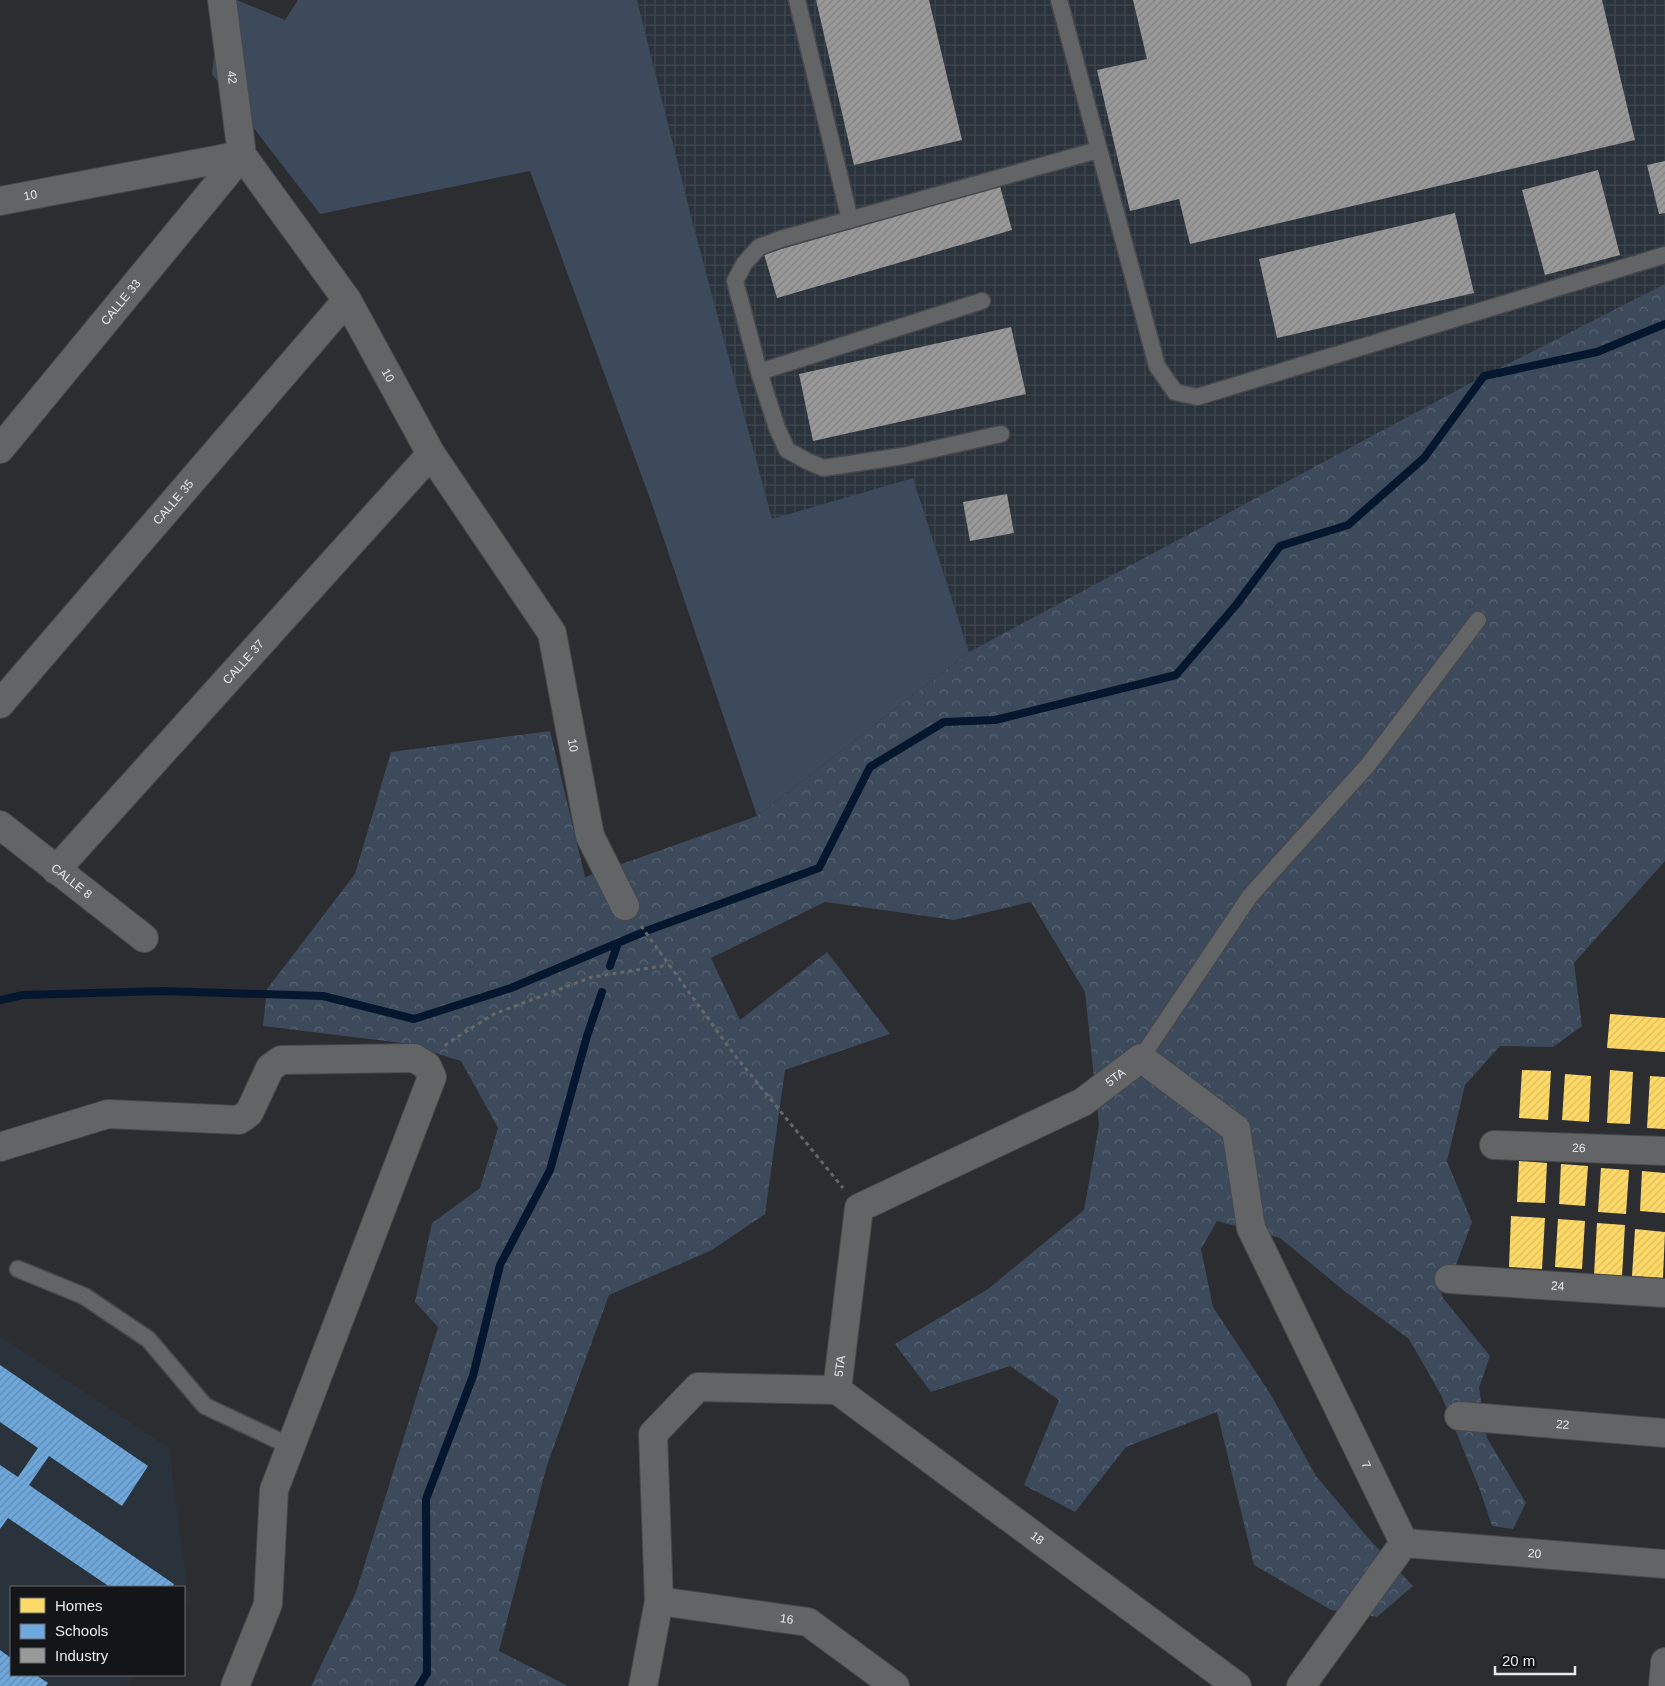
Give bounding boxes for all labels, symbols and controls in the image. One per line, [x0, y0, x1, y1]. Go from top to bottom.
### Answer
street label: 42 [224, 70, 240, 85]
street label: 10 [23, 187, 39, 203]
street label: CALLE 33 [98, 276, 144, 328]
street label: 10 [379, 366, 398, 385]
street label: CALLE 35 [150, 477, 197, 528]
street label: CALLE 37 [220, 637, 267, 687]
street label: 10 [565, 737, 581, 753]
street label: CALLE 8 [48, 861, 95, 902]
street label: 5TA [1103, 1065, 1128, 1089]
street label: 26 [1572, 1141, 1586, 1155]
street label: 24 [1551, 1279, 1565, 1293]
street label: 5TA [832, 1355, 848, 1378]
street label: 22 [1555, 1417, 1570, 1432]
street label: 7 [1358, 1459, 1374, 1471]
street label: 18 [1028, 1529, 1047, 1548]
street label: 20 [1527, 1546, 1542, 1561]
legend [10, 1586, 185, 1676]
text: Homes [55, 1597, 103, 1614]
street label: 16 [779, 1611, 795, 1627]
text: Schools [55, 1622, 108, 1639]
scale bar [1495, 1644, 1575, 1676]
text: Industry [55, 1647, 109, 1664]
text: 20 m [1502, 1652, 1535, 1669]

